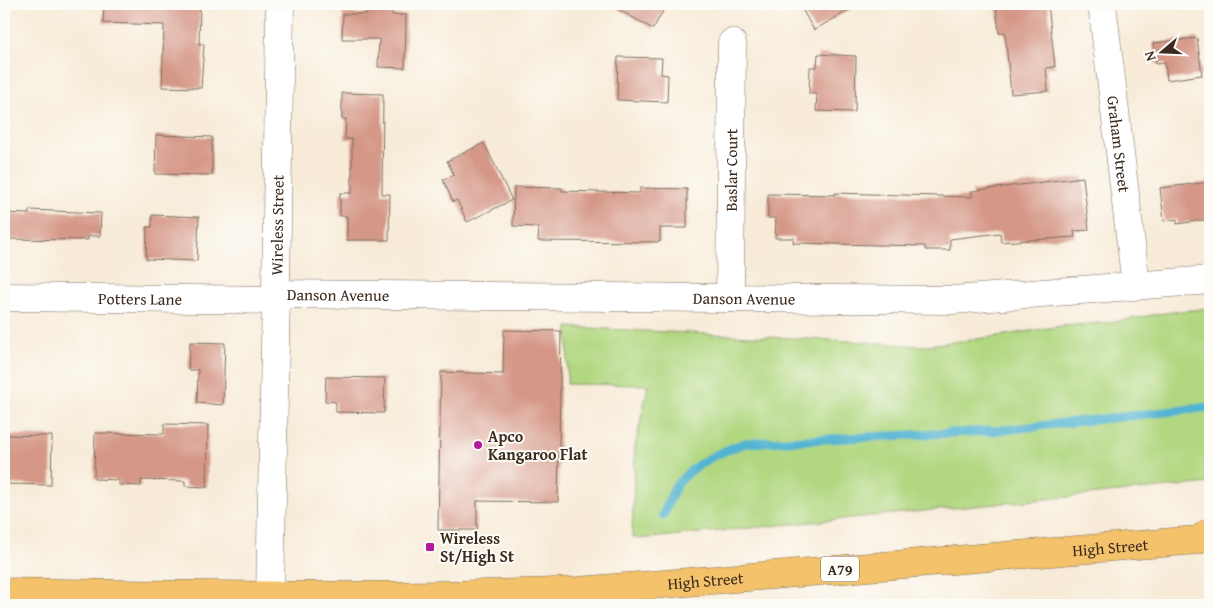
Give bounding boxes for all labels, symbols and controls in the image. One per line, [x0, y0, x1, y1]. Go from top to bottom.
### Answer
north arrow [1136, 28, 1186, 78]
text: N [1139, 48, 1161, 64]
street label: Graham Street [1101, 94, 1137, 194]
street label: Baslar Court [719, 128, 743, 212]
street label: Wireless Street [264, 174, 290, 276]
street label: Danson Avenue [287, 282, 389, 307]
street label: Potters Lane [98, 286, 182, 311]
street label: Danson Avenue [693, 286, 795, 311]
place label: Apco Kangaroo Flat [488, 424, 588, 466]
marker: Apco Kangaroo Flat [472, 439, 484, 451]
place label: Wireless St/High St [440, 526, 514, 568]
street label: High Street [1071, 532, 1149, 562]
marker: Wireless St/High St [424, 541, 436, 553]
road number: A79 [821, 556, 859, 582]
street label: High Street [667, 565, 745, 596]

